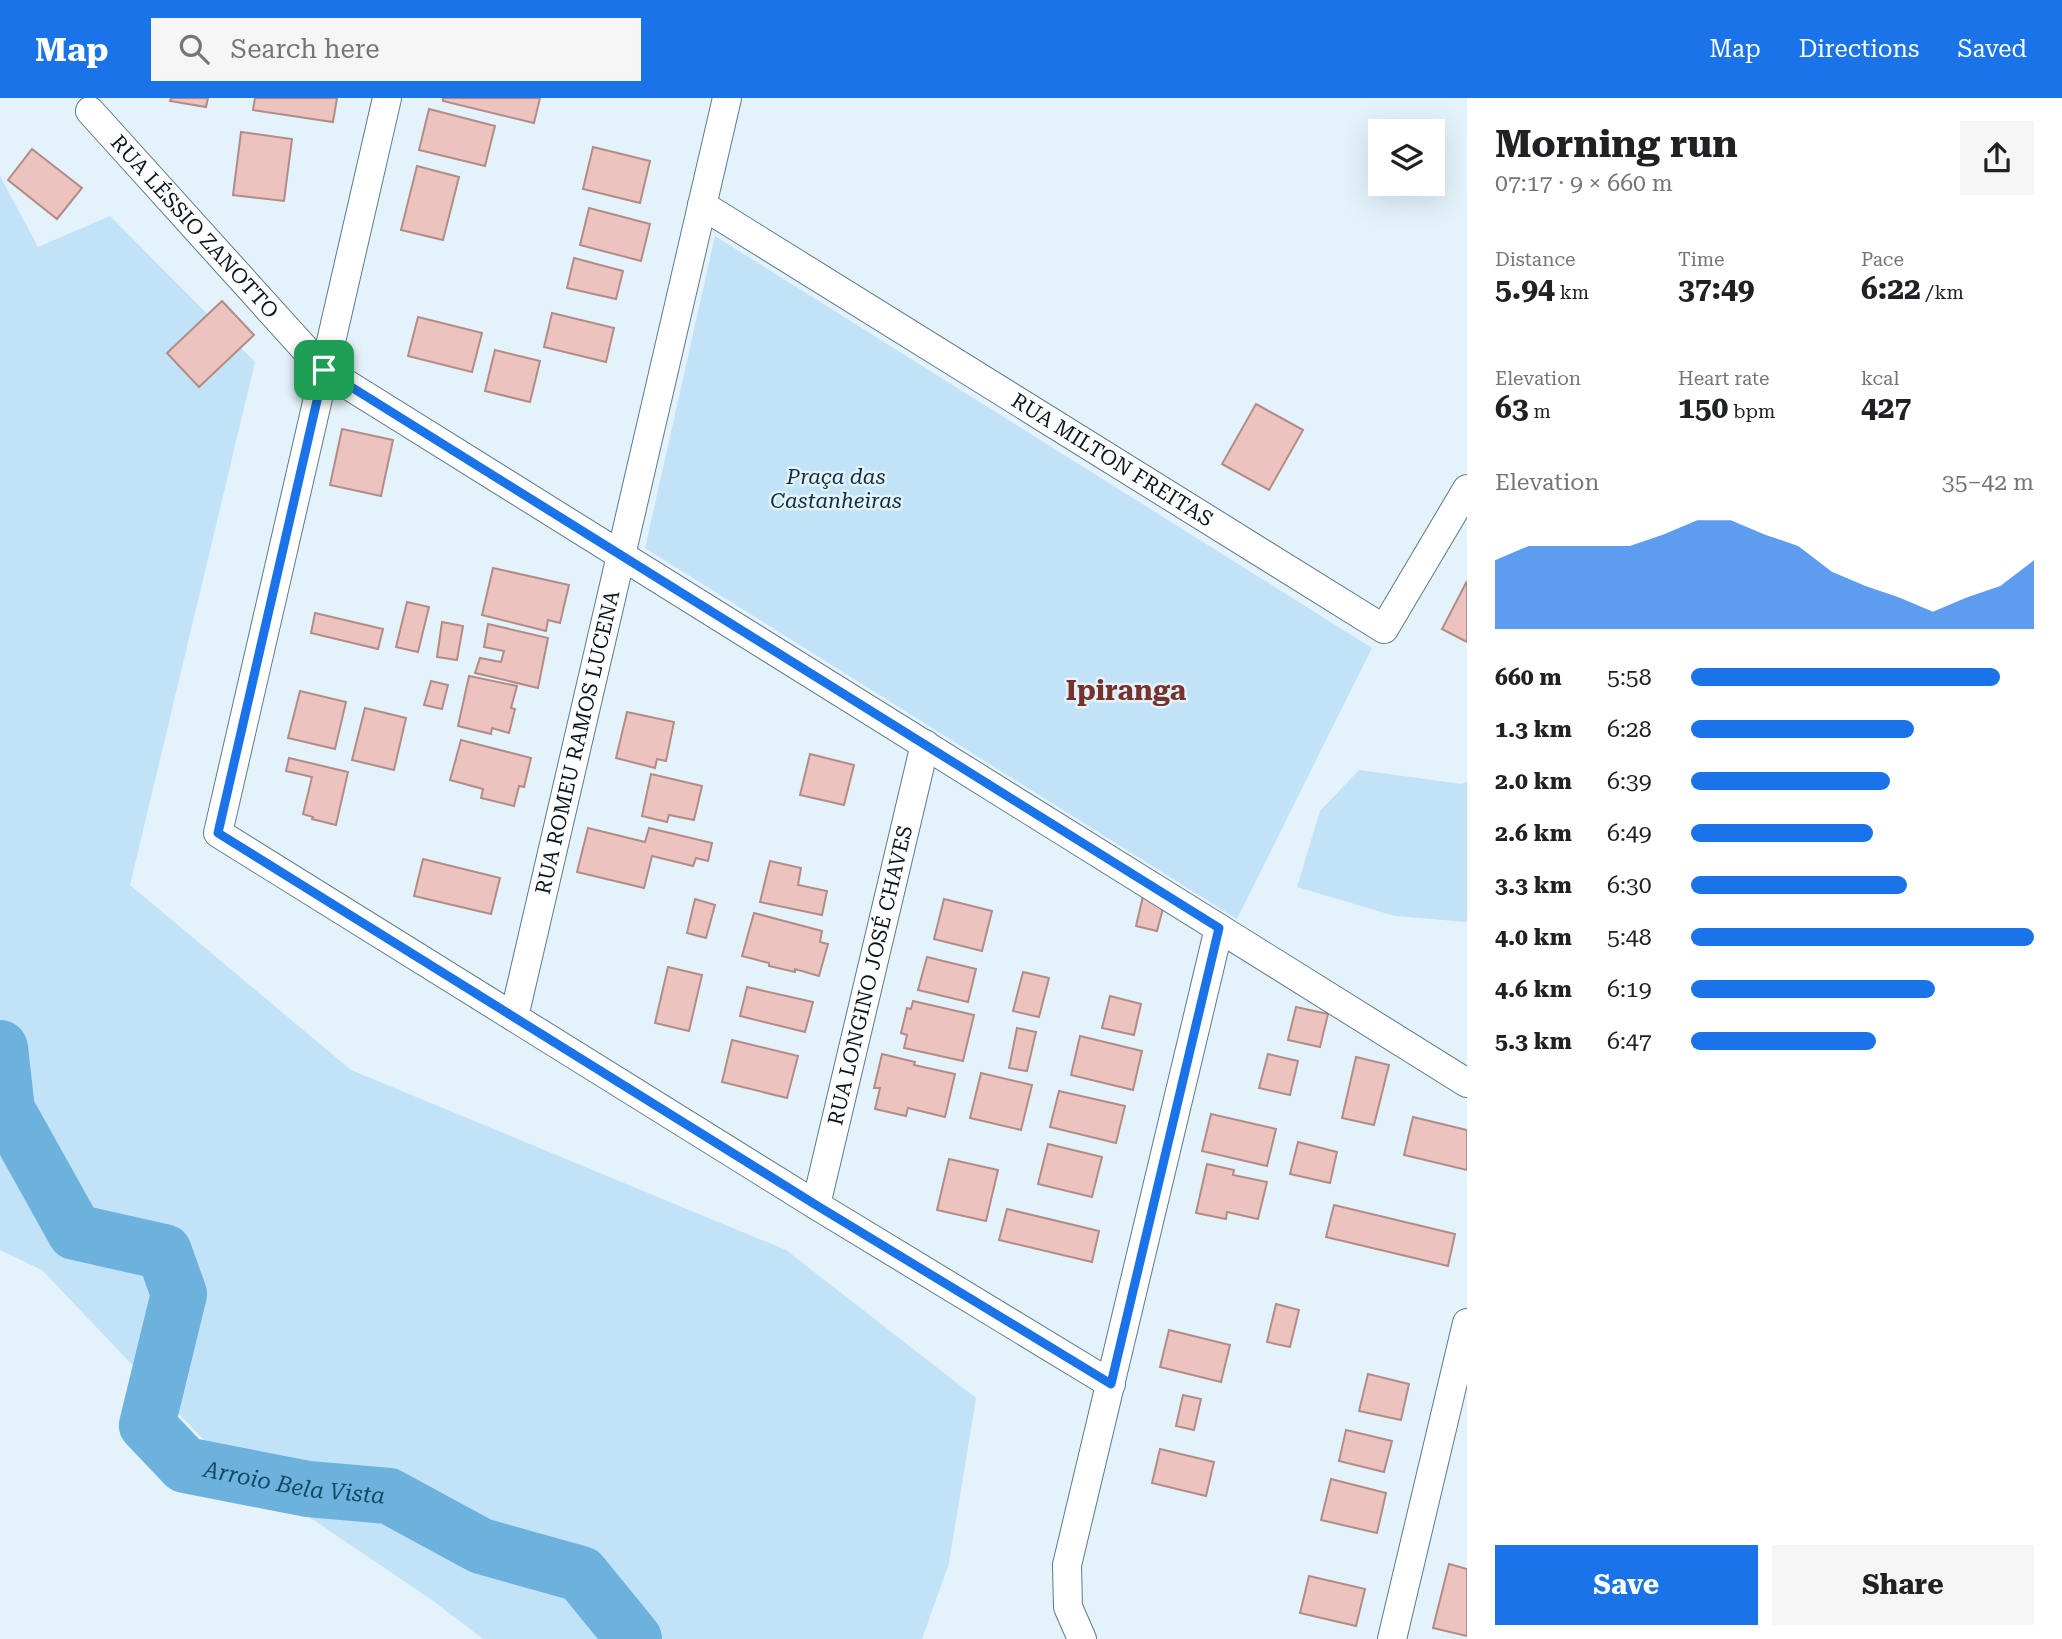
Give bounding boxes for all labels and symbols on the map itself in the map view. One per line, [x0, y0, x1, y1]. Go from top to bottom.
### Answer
street label: RUA LÉSSIO ZANOTTO [106, 130, 283, 323]
pin [294, 340, 354, 400]
street label: RUA MILTON FREITAS [1007, 388, 1217, 532]
park label: Praça das Castanheiras [770, 465, 902, 513]
street label: RUA ROMEU RAMOS LUCENA [531, 588, 625, 897]
district label: Ipiranga [1066, 674, 1187, 707]
street label: RUA LONGINO JOSÉ CHAVES [823, 823, 917, 1128]
water label: Arroio Bela Vista [199, 1456, 386, 1510]

